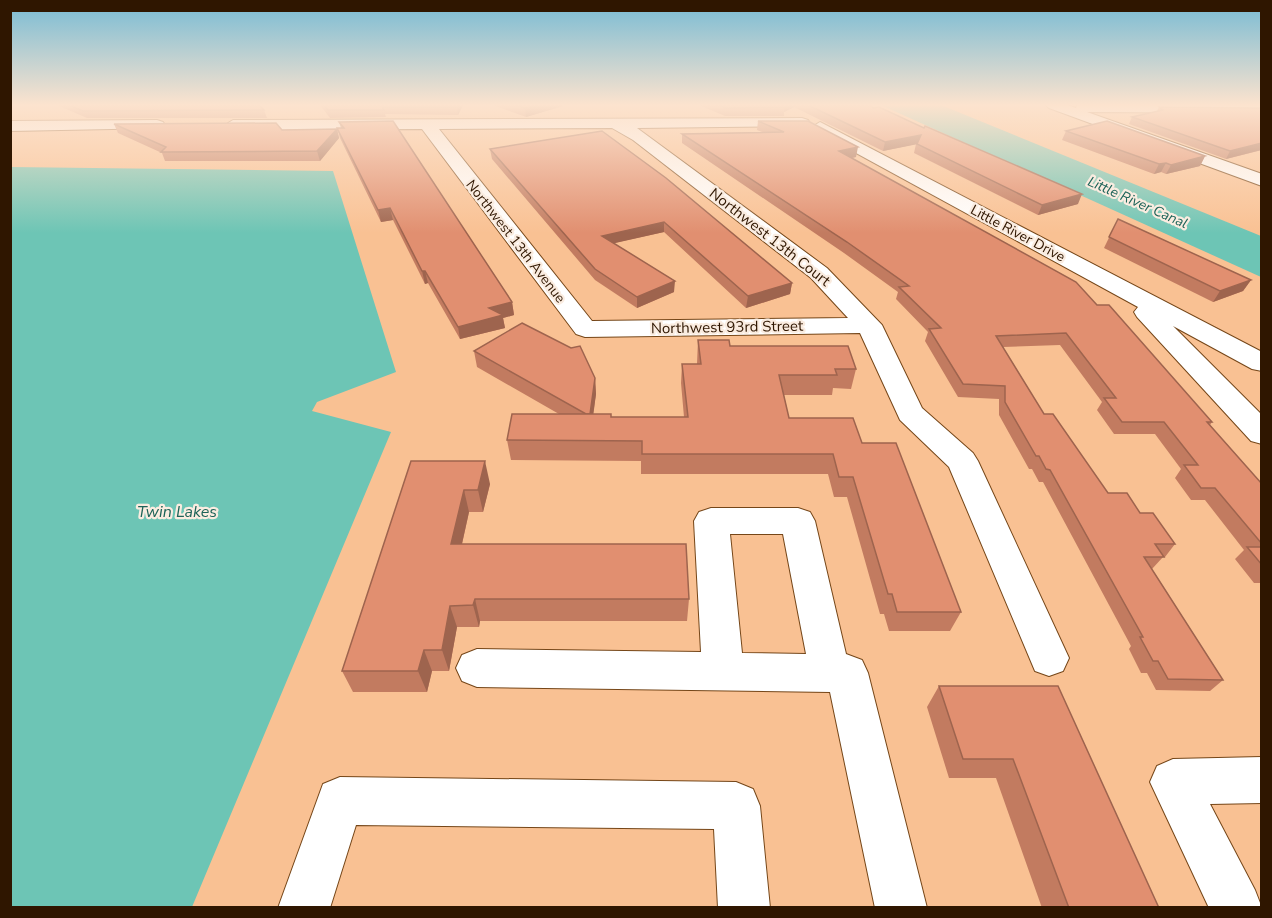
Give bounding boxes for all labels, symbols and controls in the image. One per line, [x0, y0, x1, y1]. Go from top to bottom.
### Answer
water label: Little River Canal [1085, 172, 1191, 233]
street label: Northwest 13th Avenue [461, 176, 570, 307]
street label: Northwest 13th Court [705, 183, 835, 291]
street label: Little River Drive [967, 201, 1068, 266]
street label: Northwest 93rd Street [651, 316, 804, 338]
water label: Twin Lakes [137, 501, 217, 523]

